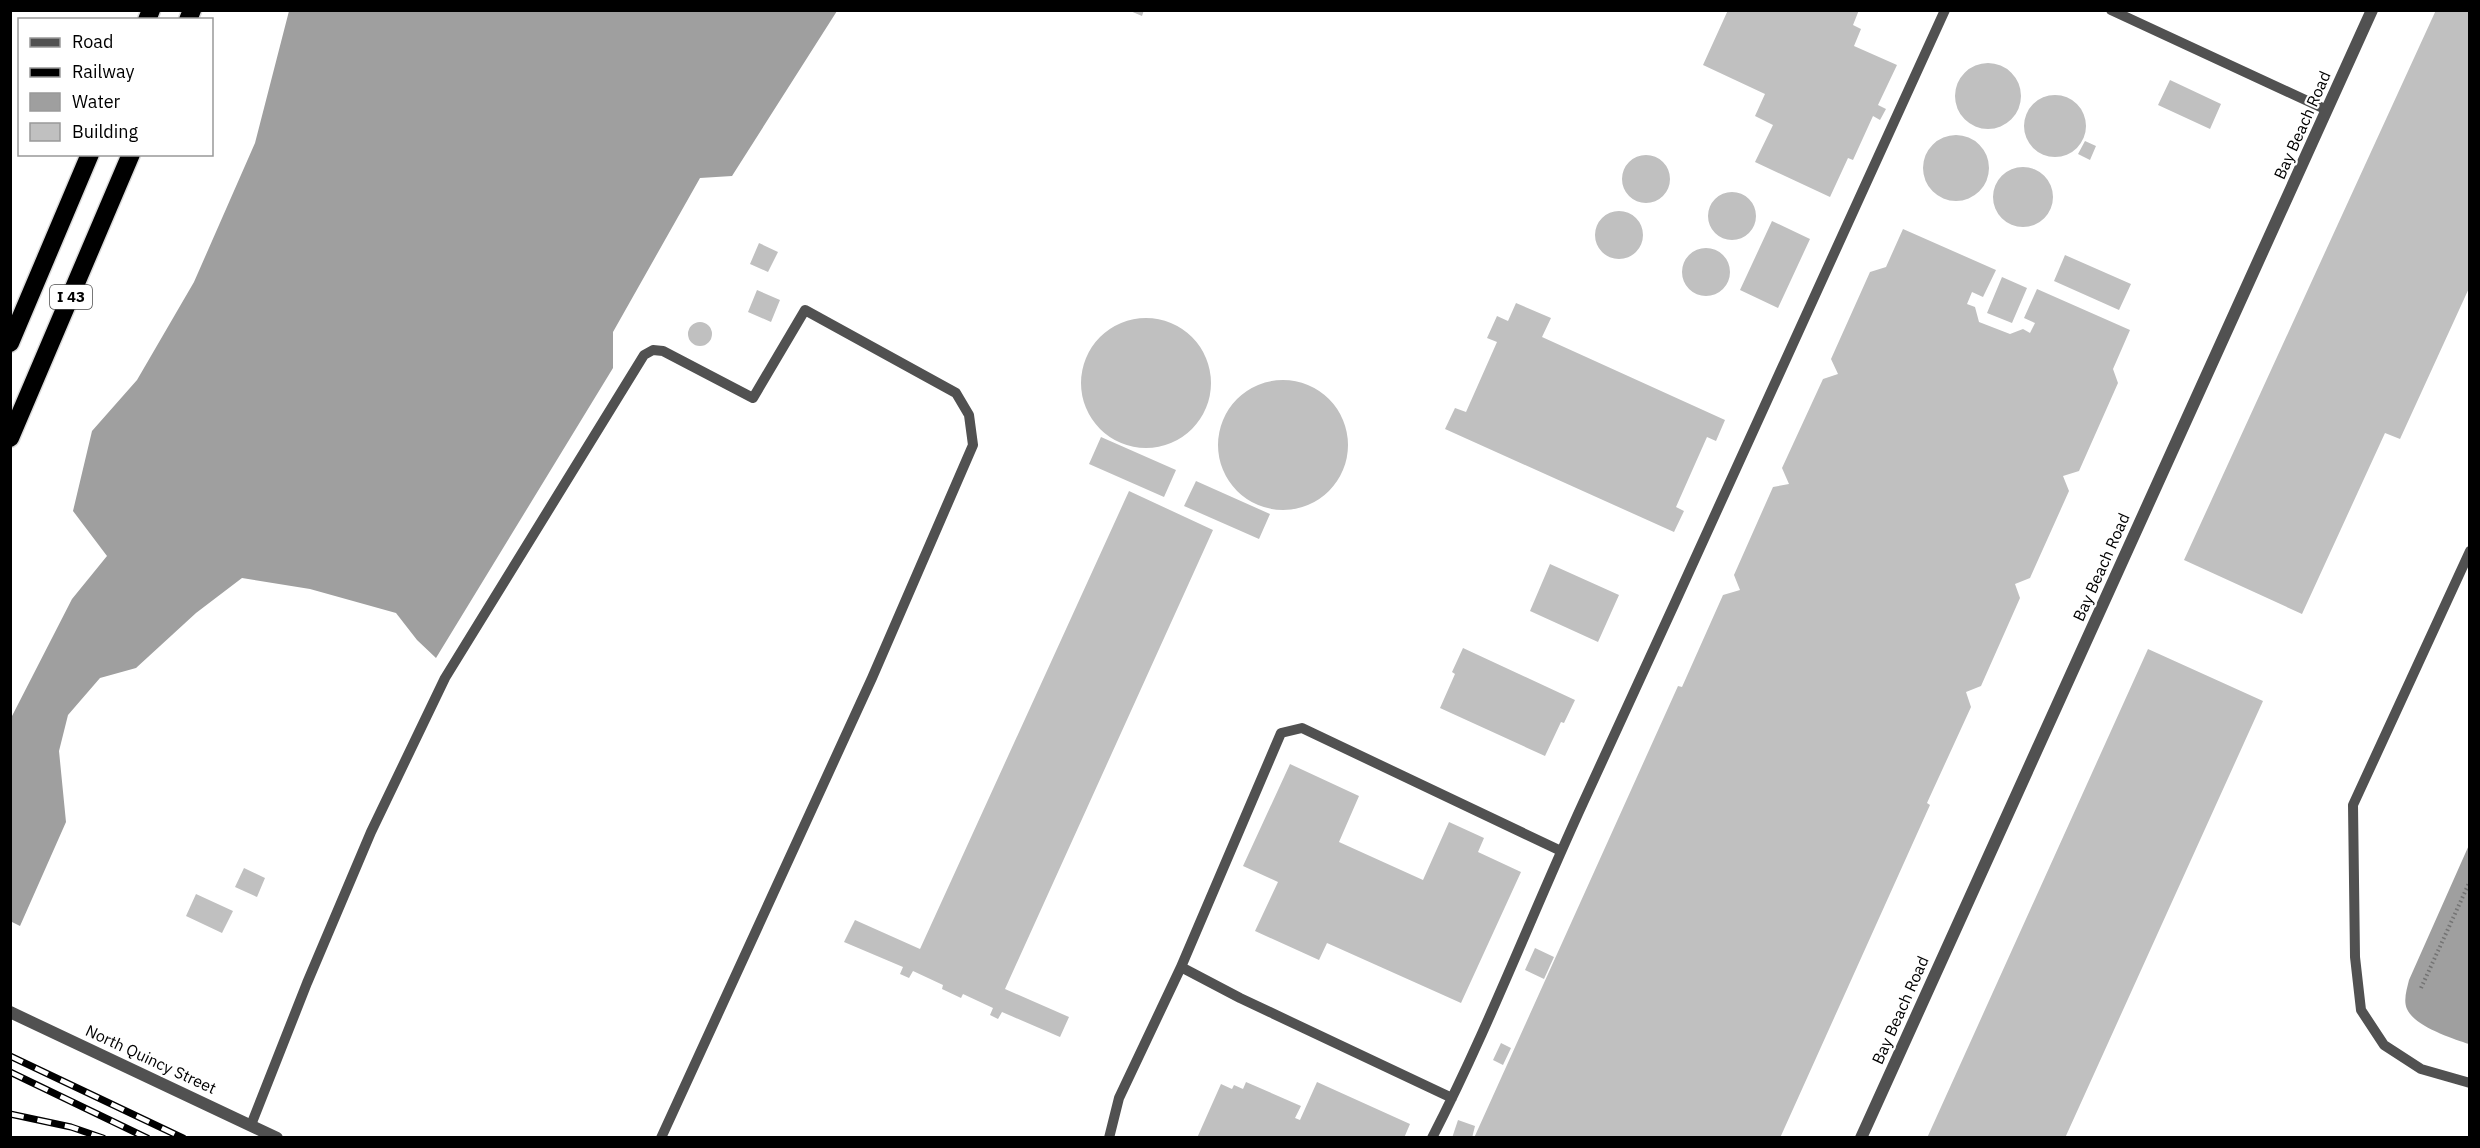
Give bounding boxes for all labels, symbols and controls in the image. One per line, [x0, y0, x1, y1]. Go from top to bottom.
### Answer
legend [18, 18, 213, 156]
text: Road [72, 30, 113, 53]
text: Railway [72, 60, 134, 83]
street label: Bay Beach Road [2269, 68, 2335, 182]
text: Water [72, 90, 121, 113]
text: Building [72, 120, 139, 143]
road number: I 43 [50, 285, 92, 309]
street label: Bay Beach Road [2068, 510, 2134, 624]
street label: Bay Beach Road [1867, 953, 1933, 1067]
street label: North Quincy Street [82, 1020, 220, 1098]

